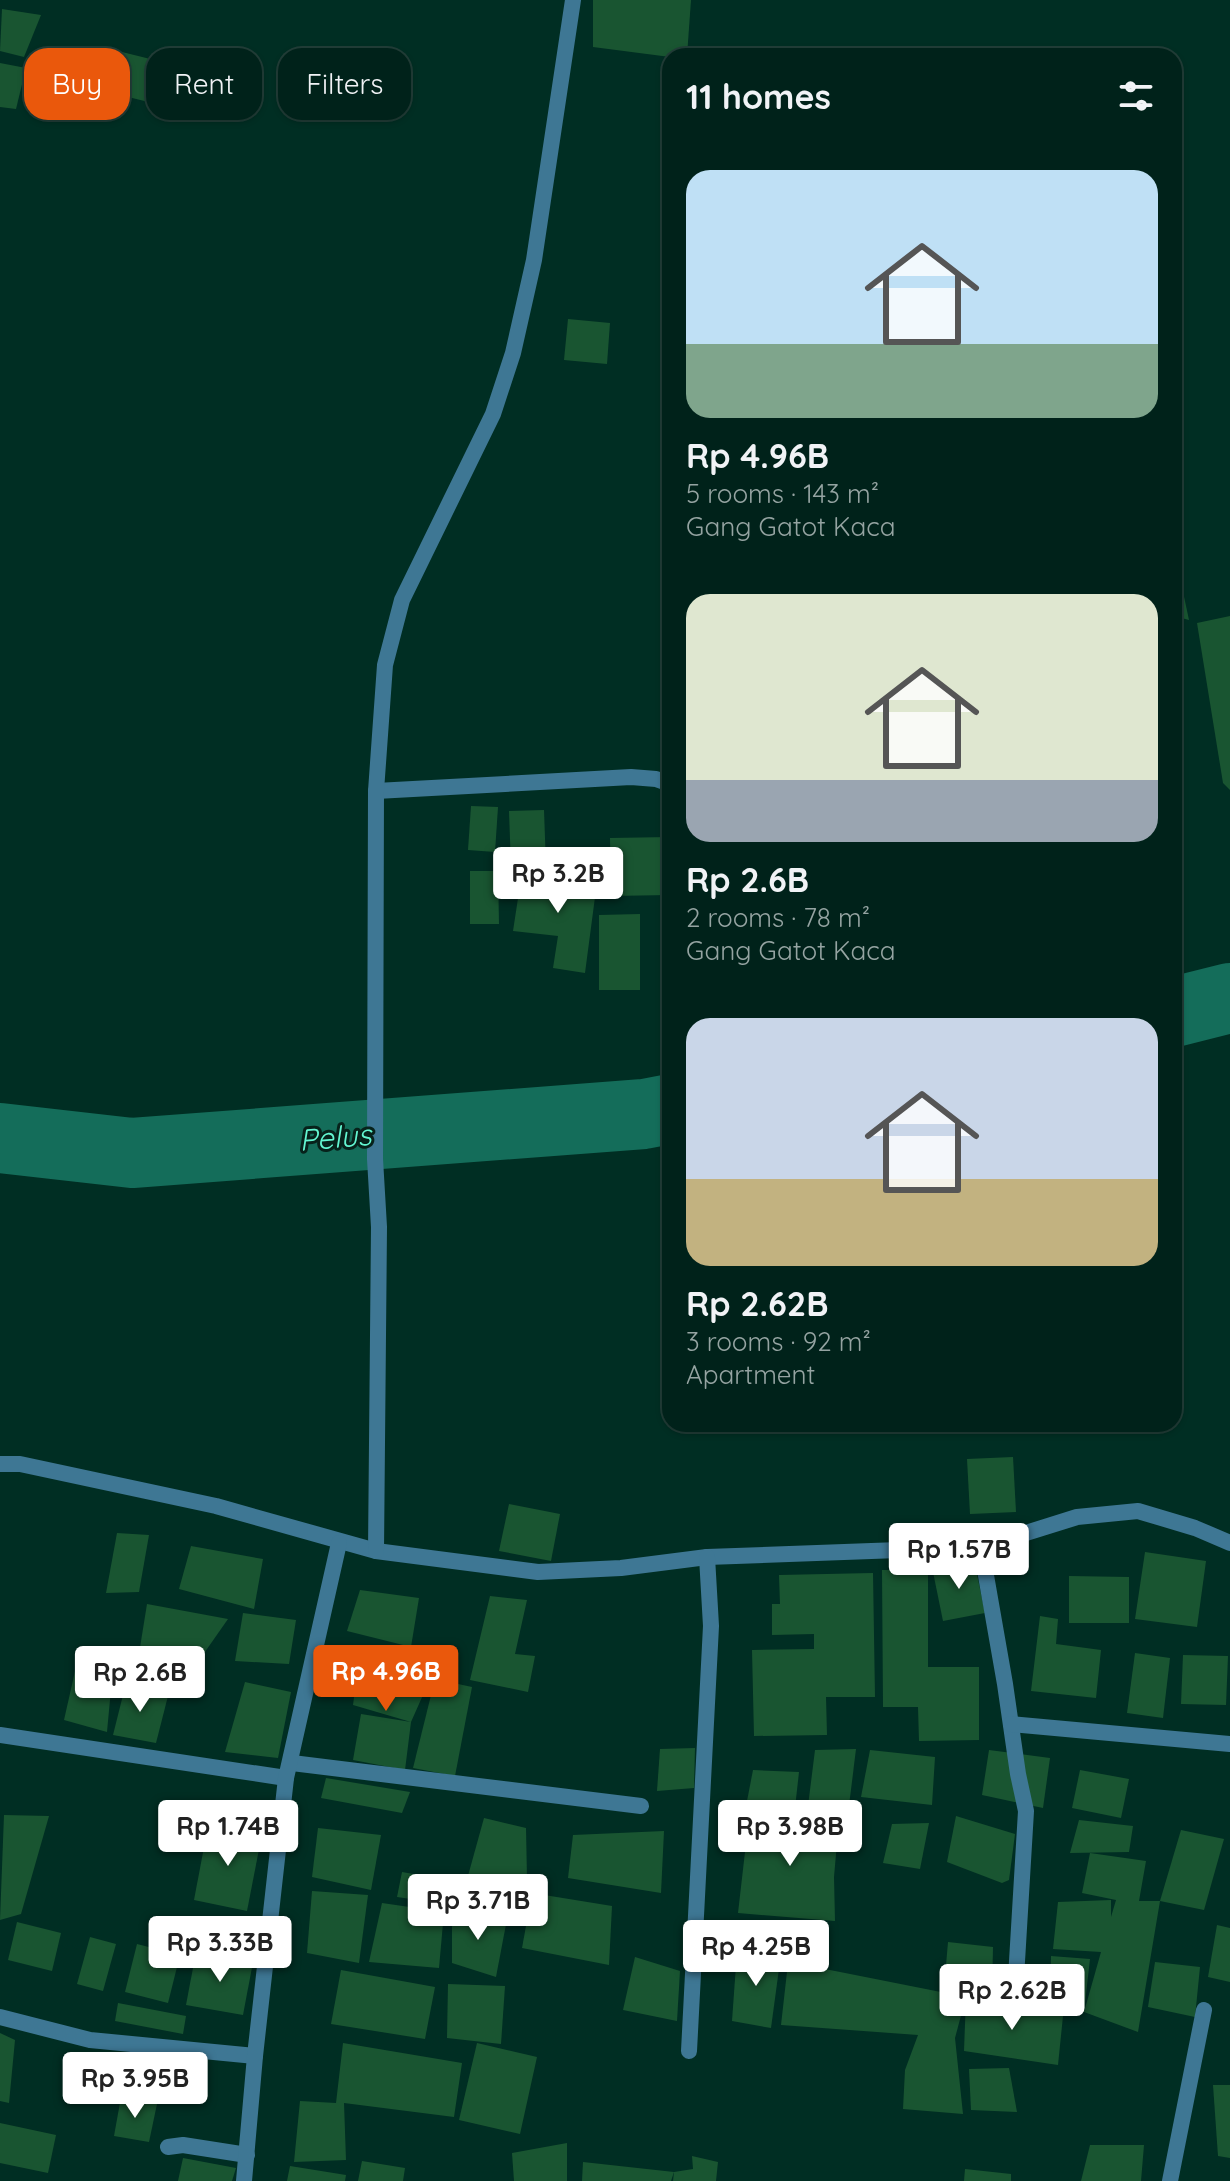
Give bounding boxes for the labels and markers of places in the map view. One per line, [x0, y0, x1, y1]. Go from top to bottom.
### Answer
pin: Rp 3.2B [484, 847, 632, 915]
pin: Rp 1.57B [876, 1523, 1042, 1591]
pin: Rp 4.96B [303, 1645, 469, 1713]
pin: Rp 2.6B [66, 1646, 214, 1714]
pin: Rp 1.74B [145, 1800, 311, 1868]
pin: Rp 3.98B [707, 1800, 873, 1868]
pin: Rp 3.71B [395, 1874, 561, 1942]
pin: Rp 3.33B [137, 1916, 303, 1984]
pin: Rp 4.25B [673, 1920, 839, 1988]
pin: Rp 2.62B [929, 1964, 1095, 2032]
pin: Rp 3.95B [52, 2052, 218, 2120]

